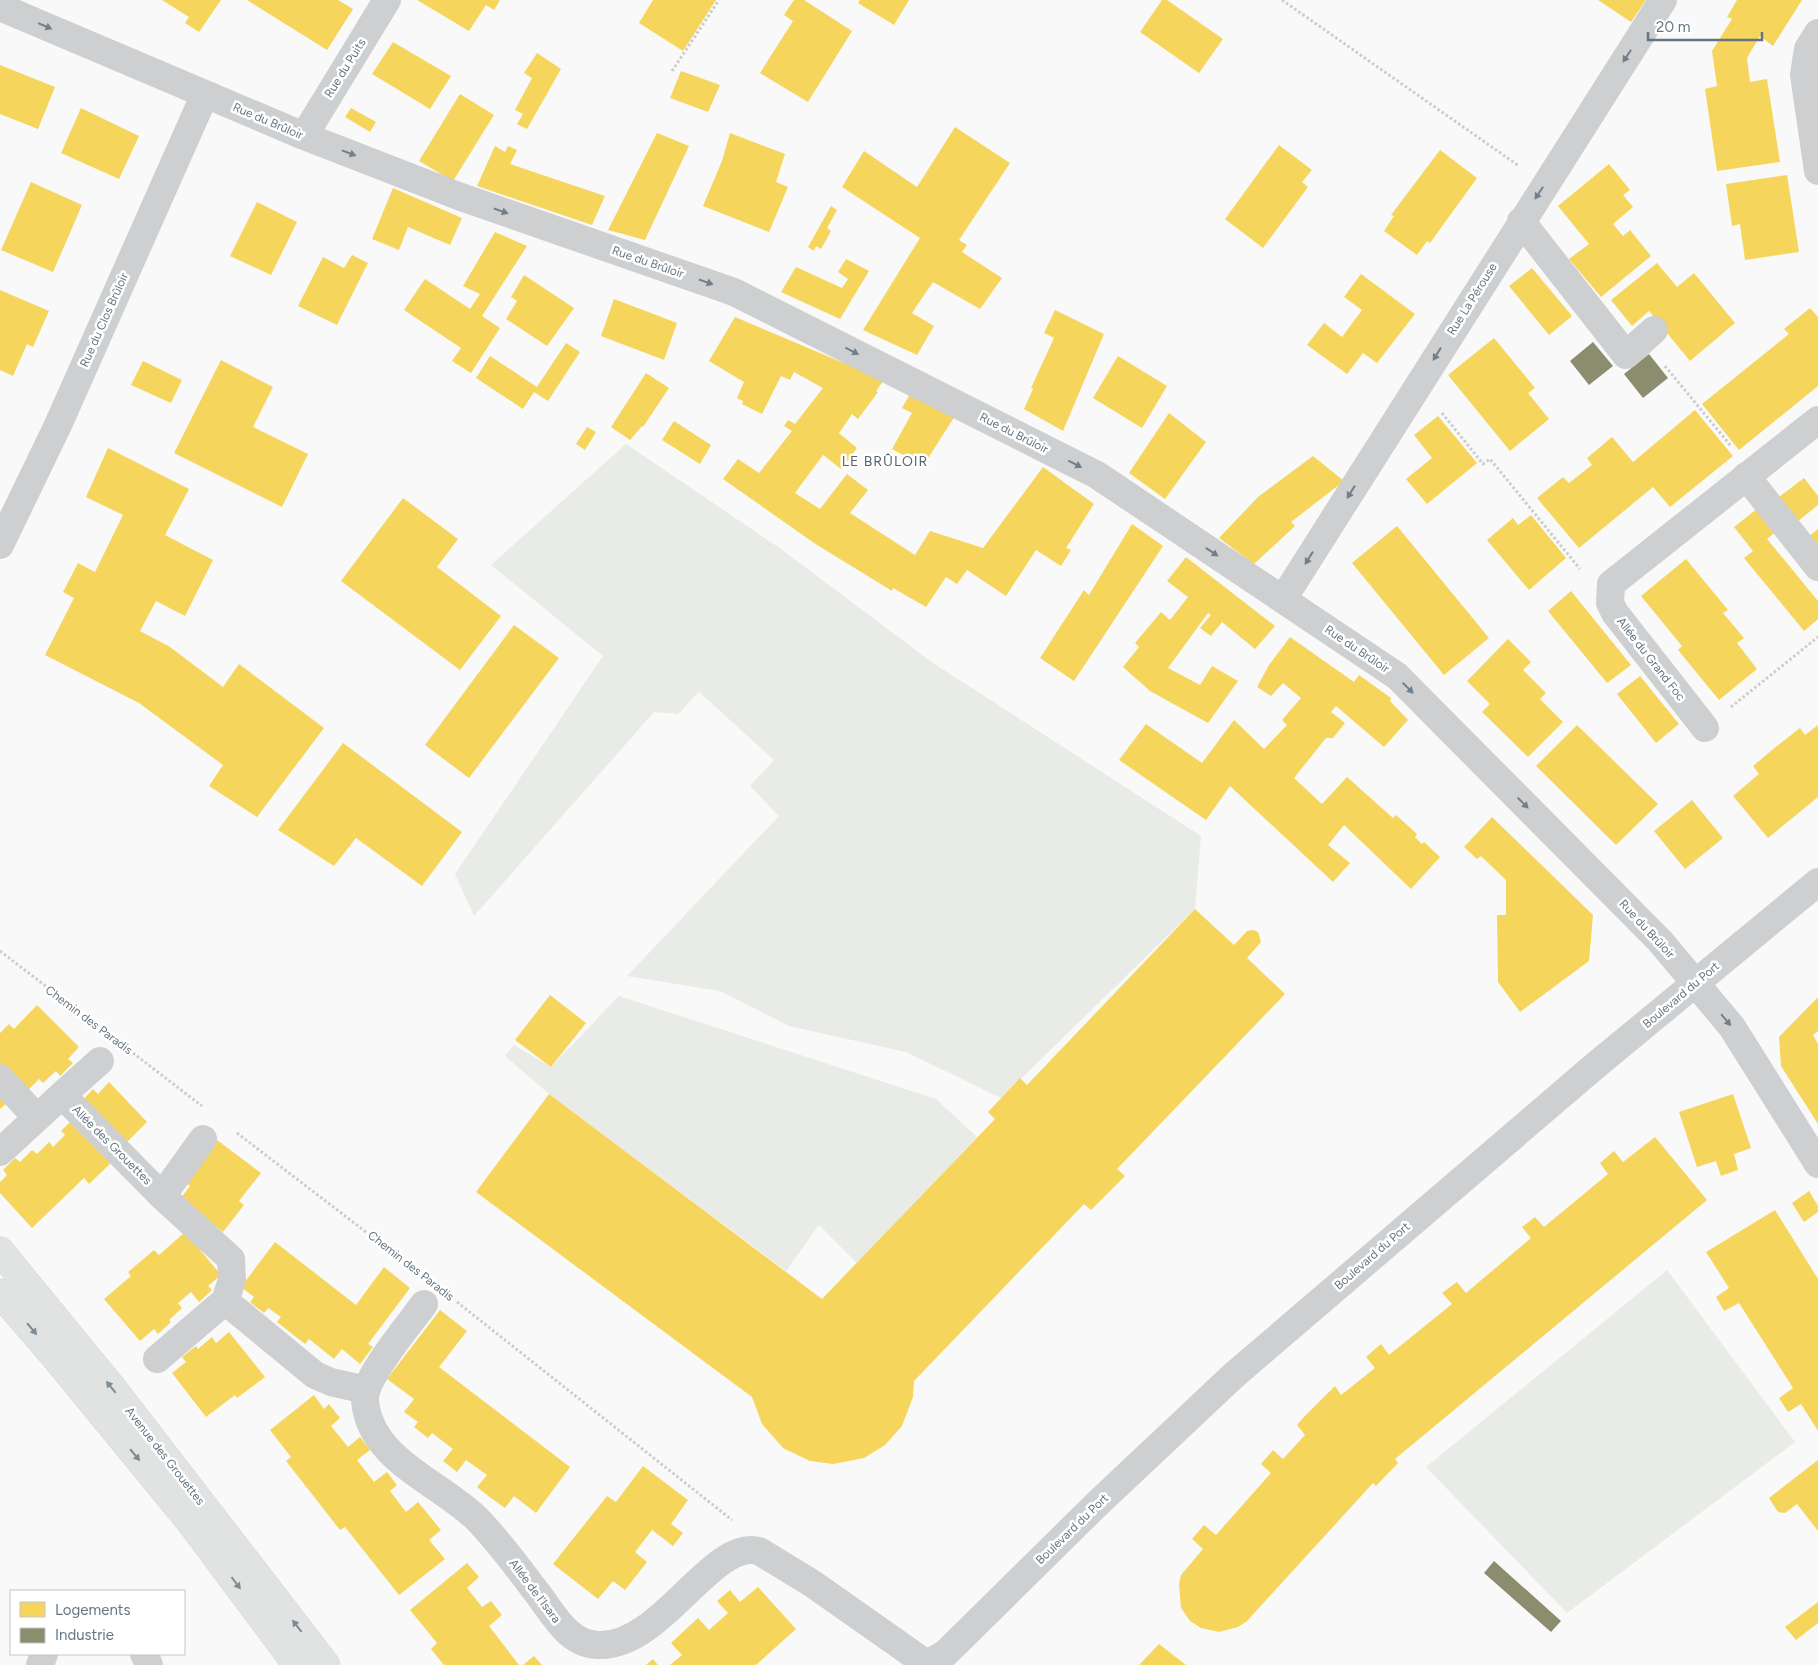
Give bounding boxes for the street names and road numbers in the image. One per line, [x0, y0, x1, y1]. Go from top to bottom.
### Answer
street label: Rue du Puits [321, 36, 369, 100]
street label: Rue du Brûloir [231, 100, 305, 142]
street label: Rue du Brûloir [610, 243, 686, 281]
street label: Rue La Pérouse [1444, 260, 1500, 338]
street label: Rue du Clos Brûloir [77, 271, 131, 369]
street label: Rue du Brûloir [977, 410, 1051, 456]
street label: Allée du Grand Foc [1614, 614, 1688, 704]
street label: Rue du Brûloir [1322, 622, 1392, 676]
street label: Rue du Brûloir [1616, 897, 1678, 961]
street label: Boulevard du Port [1640, 959, 1722, 1031]
street label: Chemin des Paradis [43, 983, 136, 1057]
street label: Allée des Grouettes [70, 1103, 155, 1188]
street label: Boulevard du Port [1331, 1219, 1413, 1293]
street label: Chemin des Paradis [365, 1228, 457, 1304]
street label: Avenue des Grouettes [122, 1404, 208, 1508]
street label: Boulevard du Port [1033, 1491, 1111, 1567]
street label: Allée de l'Isara [506, 1556, 564, 1626]

